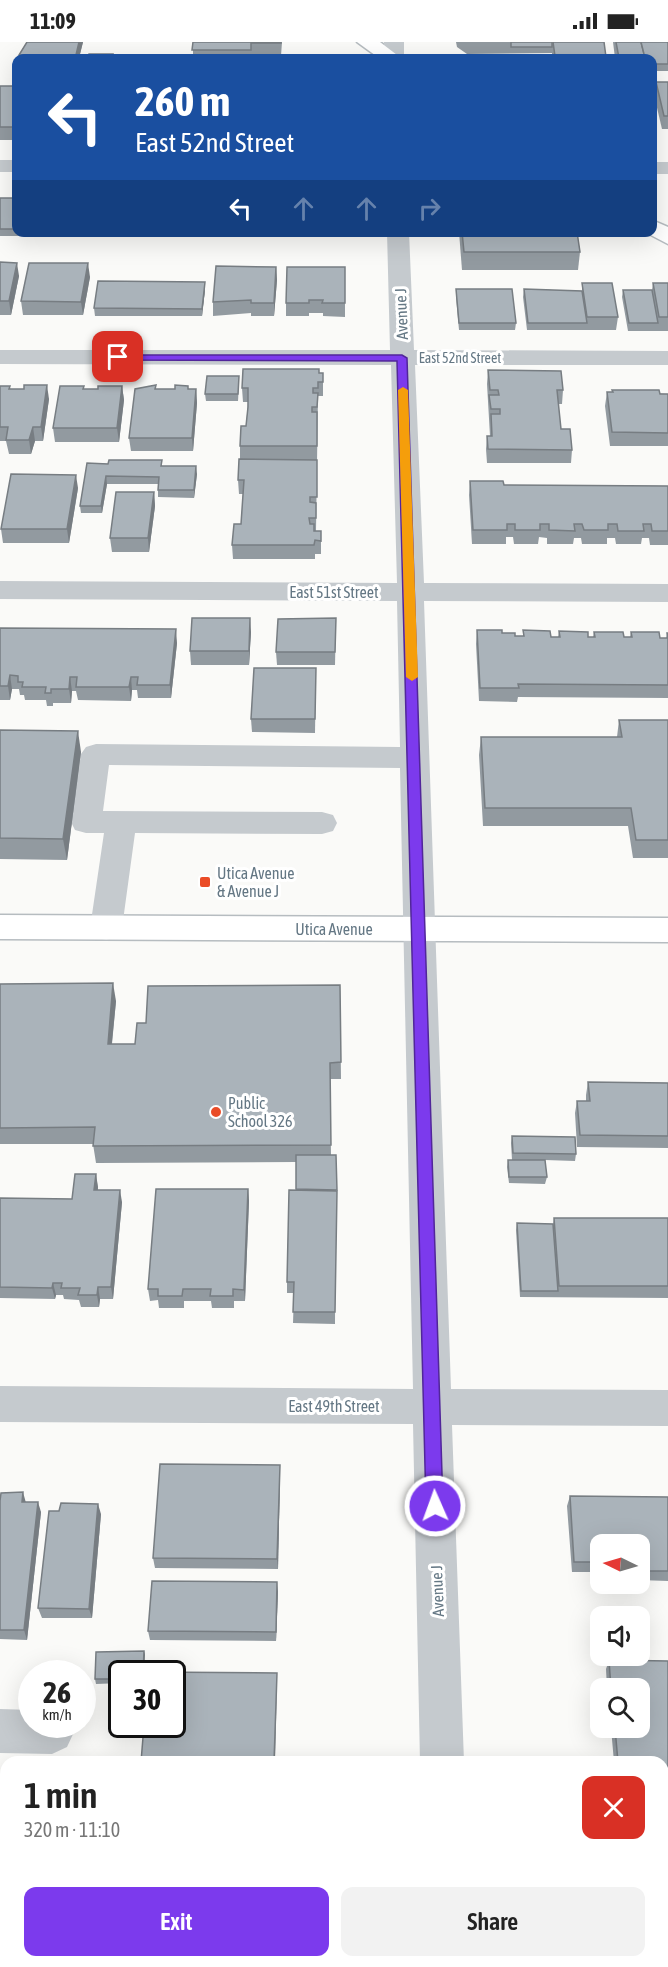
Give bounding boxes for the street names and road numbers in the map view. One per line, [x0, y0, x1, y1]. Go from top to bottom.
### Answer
street label: Avenue J [391, 288, 411, 340]
street label: East 52nd Street [419, 350, 501, 366]
street label: East 51st Street [289, 583, 379, 601]
street label: Utica Avenue [295, 920, 373, 938]
street label: East 49th Street [288, 1397, 380, 1415]
street label: Avenue J [427, 1565, 447, 1617]

